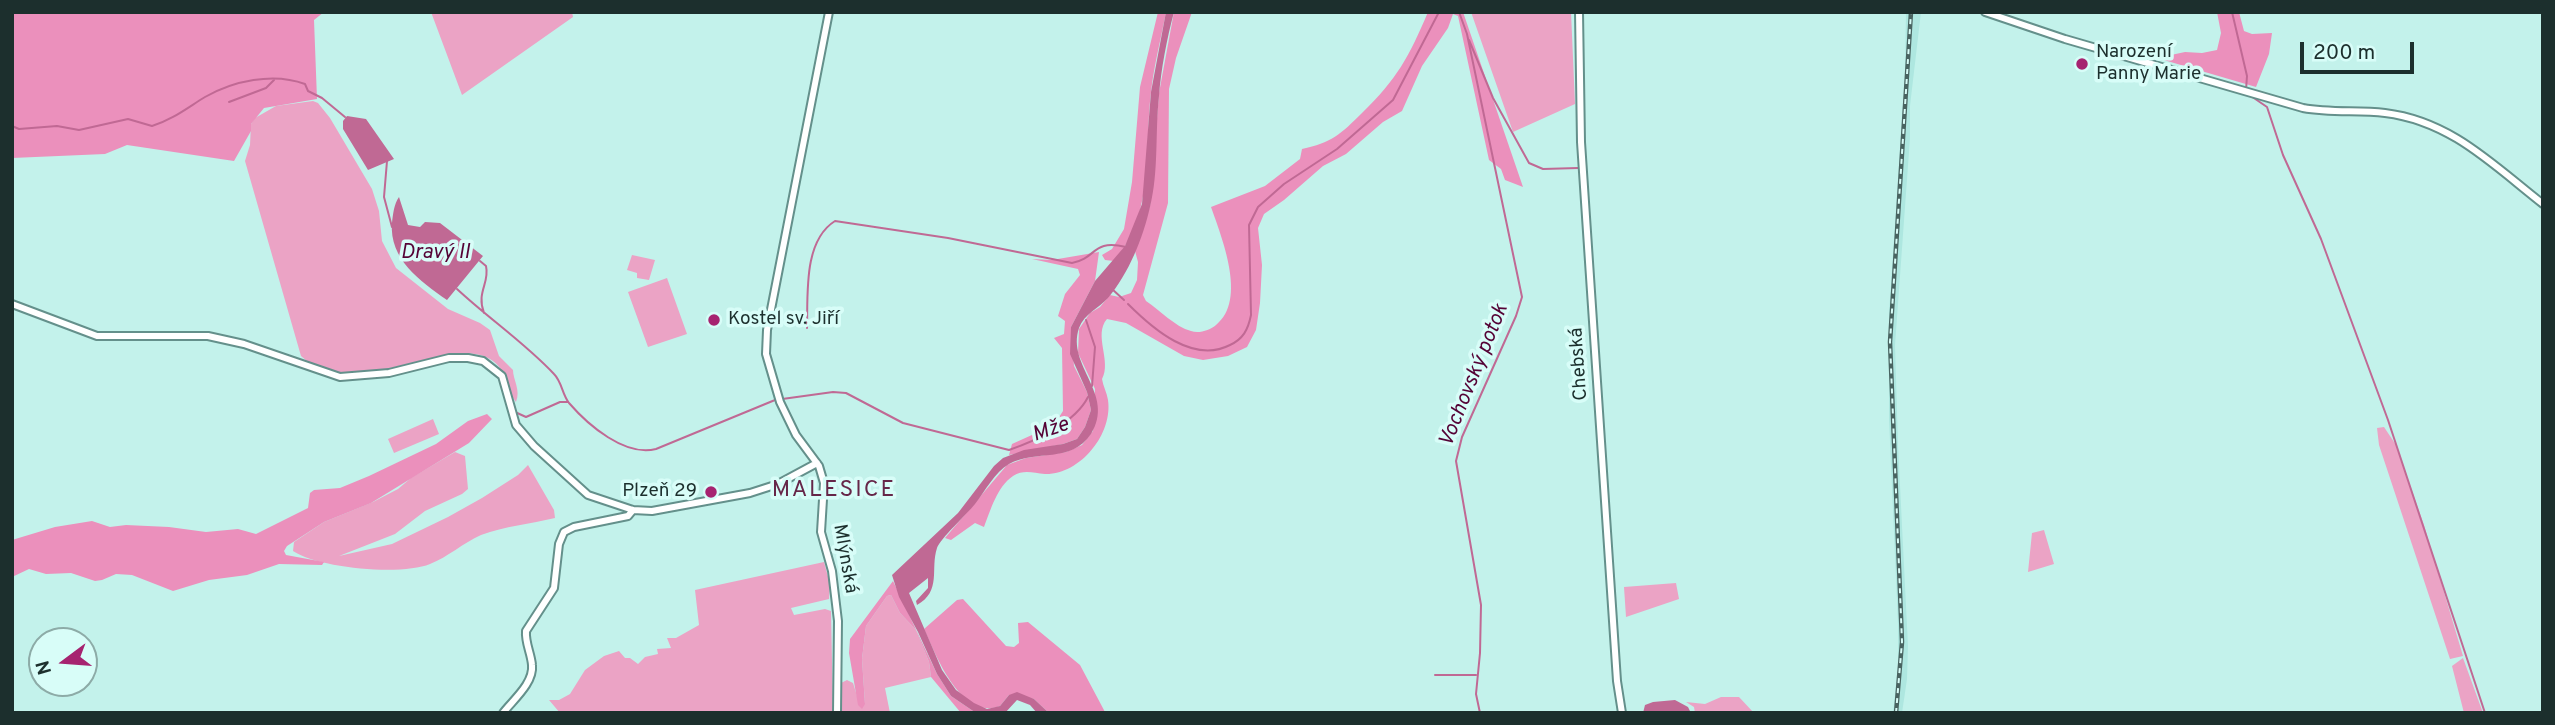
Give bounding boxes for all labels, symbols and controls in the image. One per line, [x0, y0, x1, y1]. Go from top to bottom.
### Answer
scale bar [2303, 28, 2417, 72]
text: 200 m [2313, 40, 2375, 67]
place label: Narození Panny Marie [2096, 42, 2201, 86]
marker: Narození Panny Marie [2074, 56, 2090, 72]
water label: Dravý II [400, 241, 470, 267]
water label: Vochovský potok [1435, 301, 1515, 451]
place label: Kostel sv. Jiří [728, 309, 839, 331]
marker: Kostel sv. Jiří [706, 312, 722, 328]
street label: Chebská [1566, 327, 1594, 401]
water label: Mže [1029, 413, 1073, 449]
district label: MALESICE [773, 477, 895, 505]
place label: Plzeň 29 [622, 481, 697, 503]
marker: Plzeň 29 [703, 484, 719, 500]
street label: Mlýnská [827, 523, 861, 595]
north arrow [28, 627, 98, 697]
text: N [31, 657, 58, 677]

